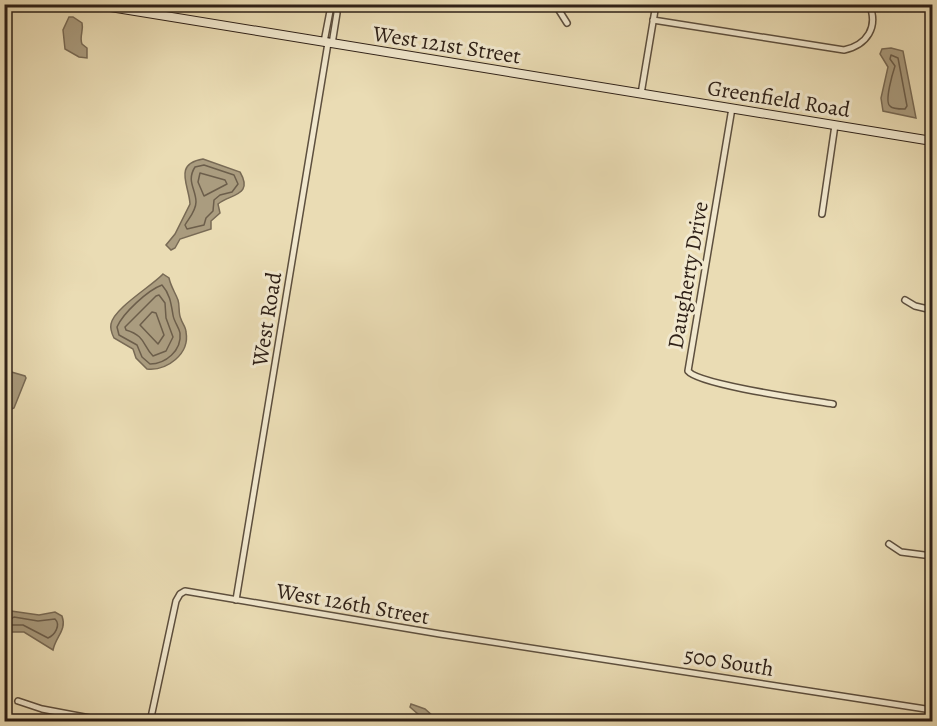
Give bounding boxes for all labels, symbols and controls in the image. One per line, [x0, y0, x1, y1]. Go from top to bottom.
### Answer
street label: West 121st Street [370, 18, 523, 71]
street label: Greenfield Road [705, 73, 853, 125]
street label: Daugherty Drive [660, 199, 716, 351]
street label: West Road [245, 270, 289, 369]
street label: West 126th Street [273, 576, 432, 632]
street label: 500 South [682, 640, 776, 684]

